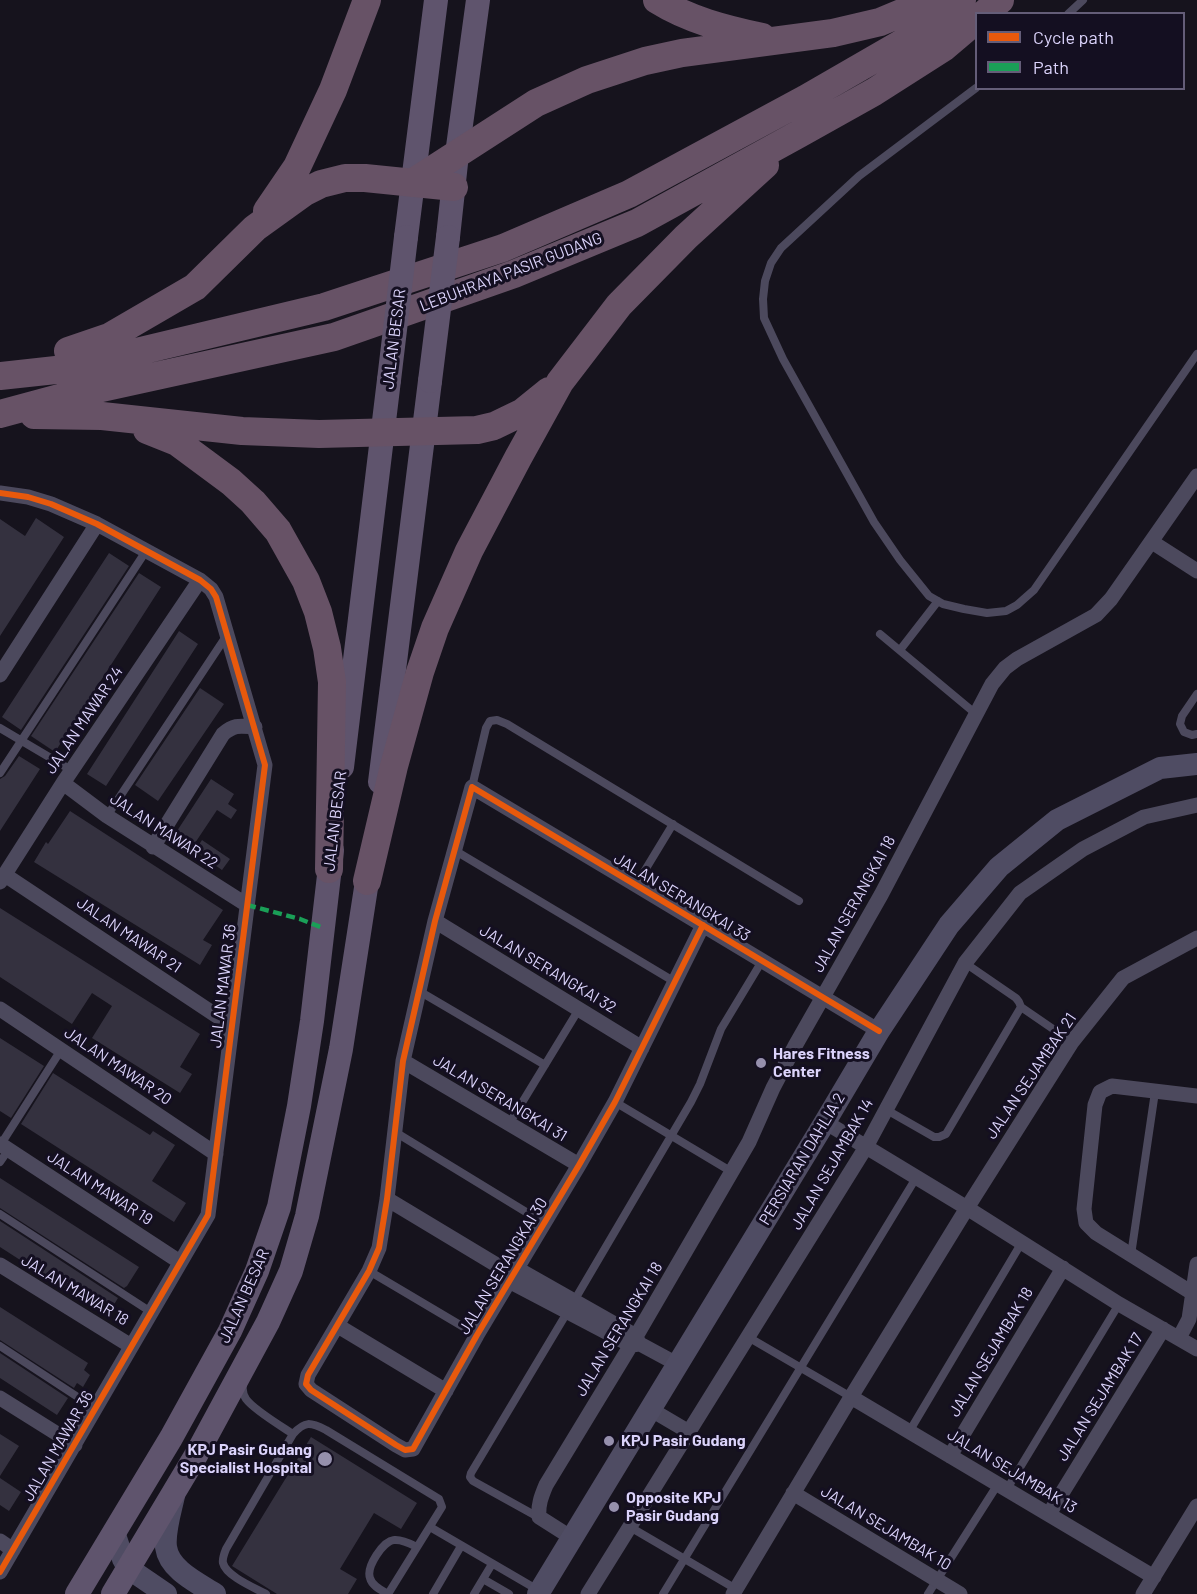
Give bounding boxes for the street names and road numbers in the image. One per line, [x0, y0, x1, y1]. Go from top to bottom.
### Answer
street label: LEBUHRAYA PASIR GUDANG [417, 228, 605, 316]
street label: JALAN BESAR [378, 288, 410, 390]
street label: JALAN MAWAR 24 [41, 663, 127, 777]
street label: JALAN BESAR [319, 770, 351, 872]
street label: JALAN MAWAR 22 [106, 789, 222, 873]
street label: JALAN SERANGKAI 18 [808, 832, 900, 976]
street label: JALAN SERANGKAI 33 [610, 849, 754, 945]
street label: JALAN MAWAR 21 [73, 893, 185, 977]
street label: JALAN SERANGKAI 32 [476, 921, 620, 1017]
street label: JALAN MAWAR 36 [206, 923, 240, 1049]
street label: JALAN SEJAMBAK 21 [982, 1009, 1080, 1143]
street label: JALAN MAWAR 20 [61, 1023, 175, 1109]
street label: JALAN SERANGKAI 31 [429, 1050, 571, 1146]
street label: PERSIARAN DAHLIA 2 [755, 1089, 849, 1229]
street label: JALAN SEJAMBAK 14 [787, 1095, 877, 1233]
street label: JALAN MAWAR 19 [44, 1147, 156, 1229]
street label: JALAN SERANGKAI 30 [454, 1194, 552, 1338]
street label: JALAN BESAR [215, 1246, 273, 1346]
street label: JALAN MAWAR 18 [18, 1250, 132, 1330]
street label: JALAN SERANGKAI 18 [571, 1258, 667, 1400]
street label: JALAN SEJAMBAK 18 [945, 1284, 1037, 1420]
street label: JALAN SEJAMBAK 17 [1053, 1330, 1147, 1464]
street label: JALAN MAWAR 36 [19, 1387, 97, 1505]
street label: JALAN SEJAMBAK 13 [944, 1425, 1080, 1517]
street label: JALAN SEJAMBAK 10 [817, 1482, 955, 1574]

